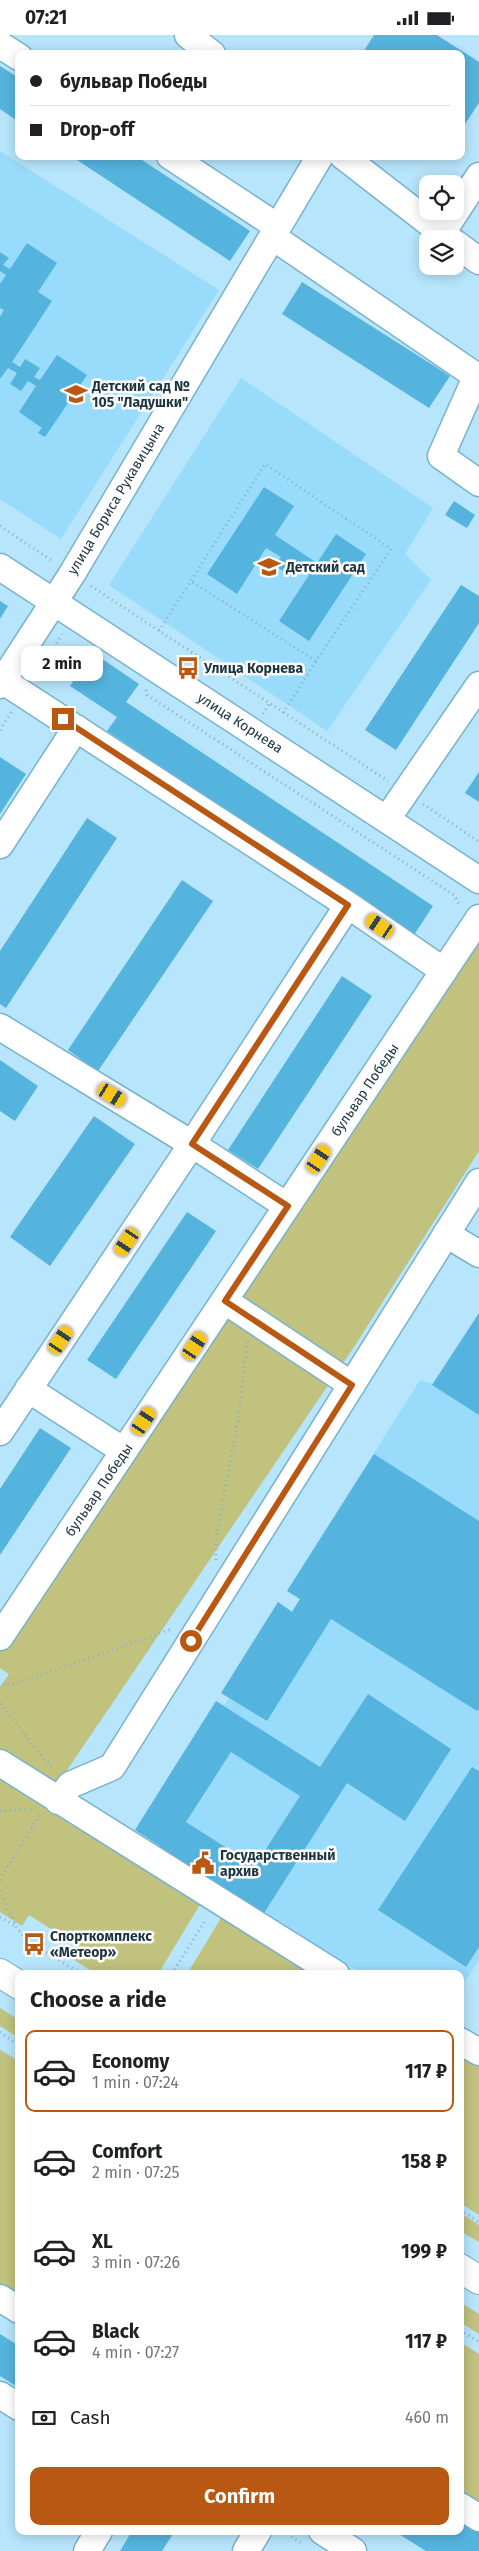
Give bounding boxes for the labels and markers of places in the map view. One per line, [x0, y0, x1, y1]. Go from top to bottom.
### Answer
place label: Детский сад № 105 "Ладушки" [91, 378, 190, 411]
school or university icon: Детский сад № 105 "Ладушки" [63, 381, 89, 407]
school or university icon: Детский сад [256, 554, 282, 580]
place label: Детский сад [285, 559, 365, 576]
bus stop icon: Улица Корнева [175, 655, 201, 681]
place label: Улица Корнева [203, 660, 304, 677]
place label: Государственный архив [220, 1847, 336, 1880]
public building icon: Государственный архив [190, 1850, 216, 1876]
place label: Спорткомплекс «Метеор» [50, 1928, 152, 1961]
bus stop icon: Спорткомплекс «Метеор» [21, 1931, 47, 1957]

